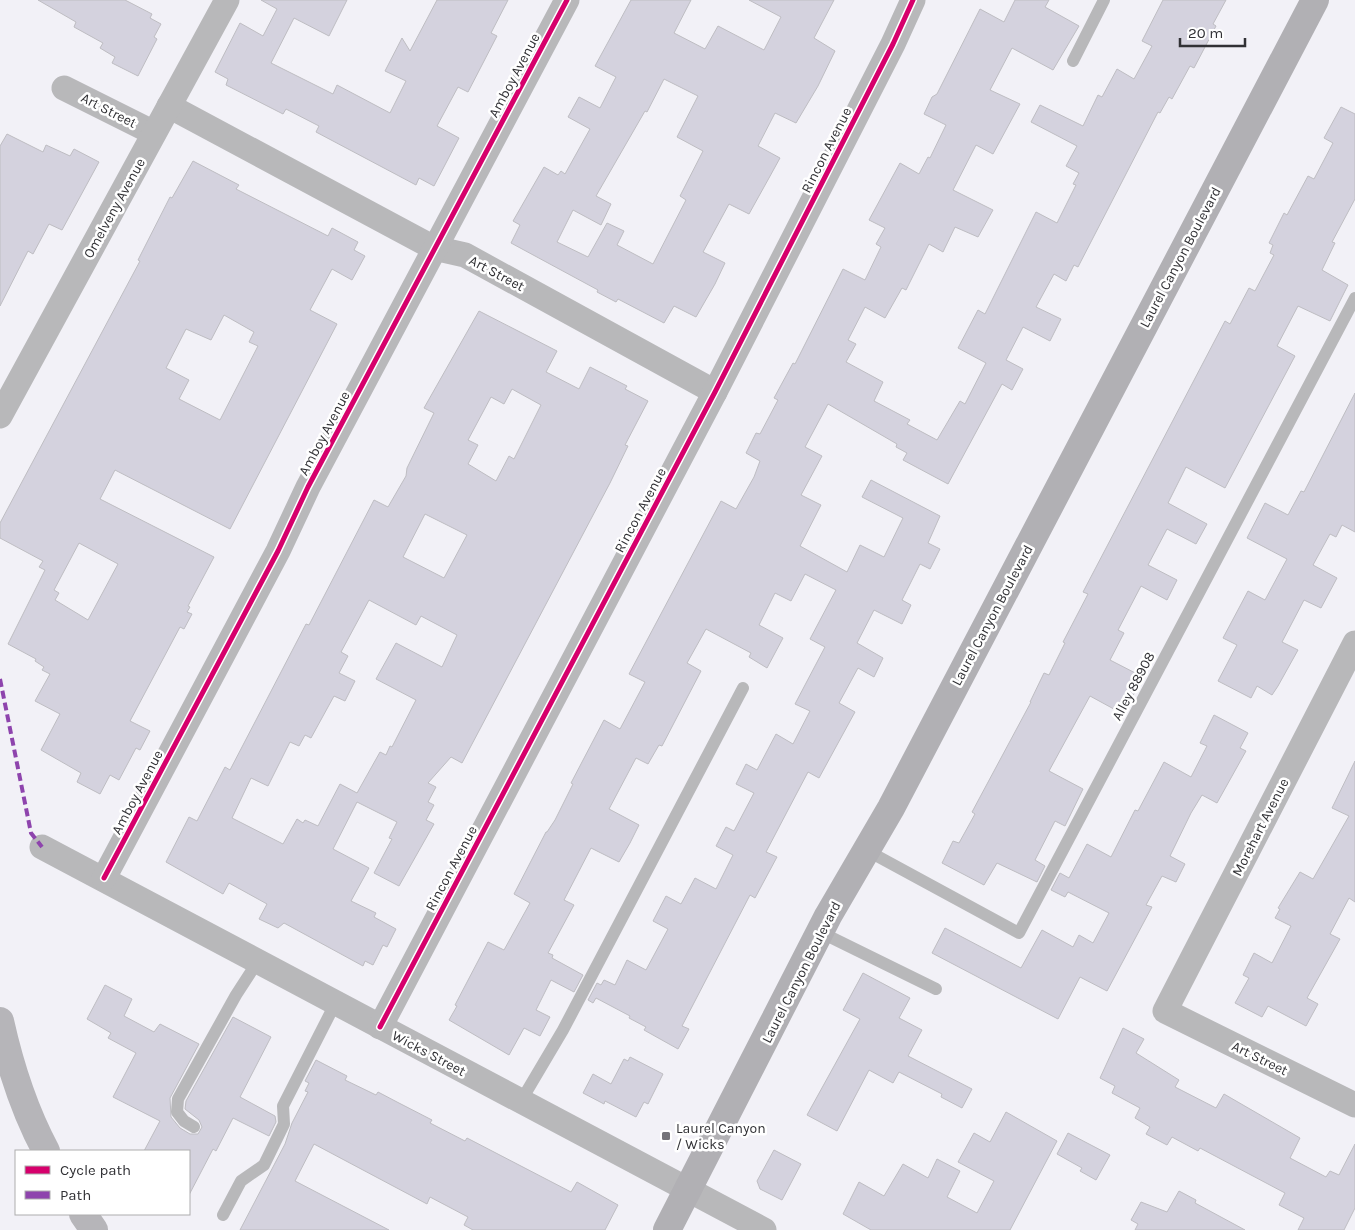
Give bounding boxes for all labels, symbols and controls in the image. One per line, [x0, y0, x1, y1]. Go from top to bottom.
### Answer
scale bar [1180, 15, 1245, 47]
text: 20 m [1188, 24, 1223, 42]
street label: Amboy Avenue [485, 30, 544, 120]
street label: Art Street [78, 89, 139, 132]
street label: Rincon Avenue [798, 105, 855, 196]
street label: Omelveny Avenue [80, 155, 149, 261]
street label: Laurel Canyon Boulevard [1136, 184, 1225, 331]
street label: Art Street [466, 252, 527, 295]
street label: Amboy Avenue [295, 388, 354, 478]
street label: Rincon Avenue [611, 465, 670, 556]
street label: Laurel Canyon Boulevard [948, 542, 1037, 689]
street label: Alley 88908 [1108, 649, 1159, 723]
street label: Amboy Avenue [108, 747, 167, 837]
street label: Morehart Avenue [1228, 775, 1292, 879]
street label: Rincon Avenue [422, 823, 481, 914]
street label: Laurel Canyon Boulevard [758, 898, 845, 1046]
street label: Wicks Street [389, 1027, 468, 1080]
street label: Art Street [1229, 1038, 1291, 1079]
place label: Laurel Canyon / Wicks [676, 1120, 766, 1153]
marker: Laurel Canyon / Wicks [660, 1130, 672, 1142]
legend [15, 1150, 190, 1215]
text: Cycle path [60, 1161, 131, 1179]
text: Path [60, 1186, 91, 1204]

